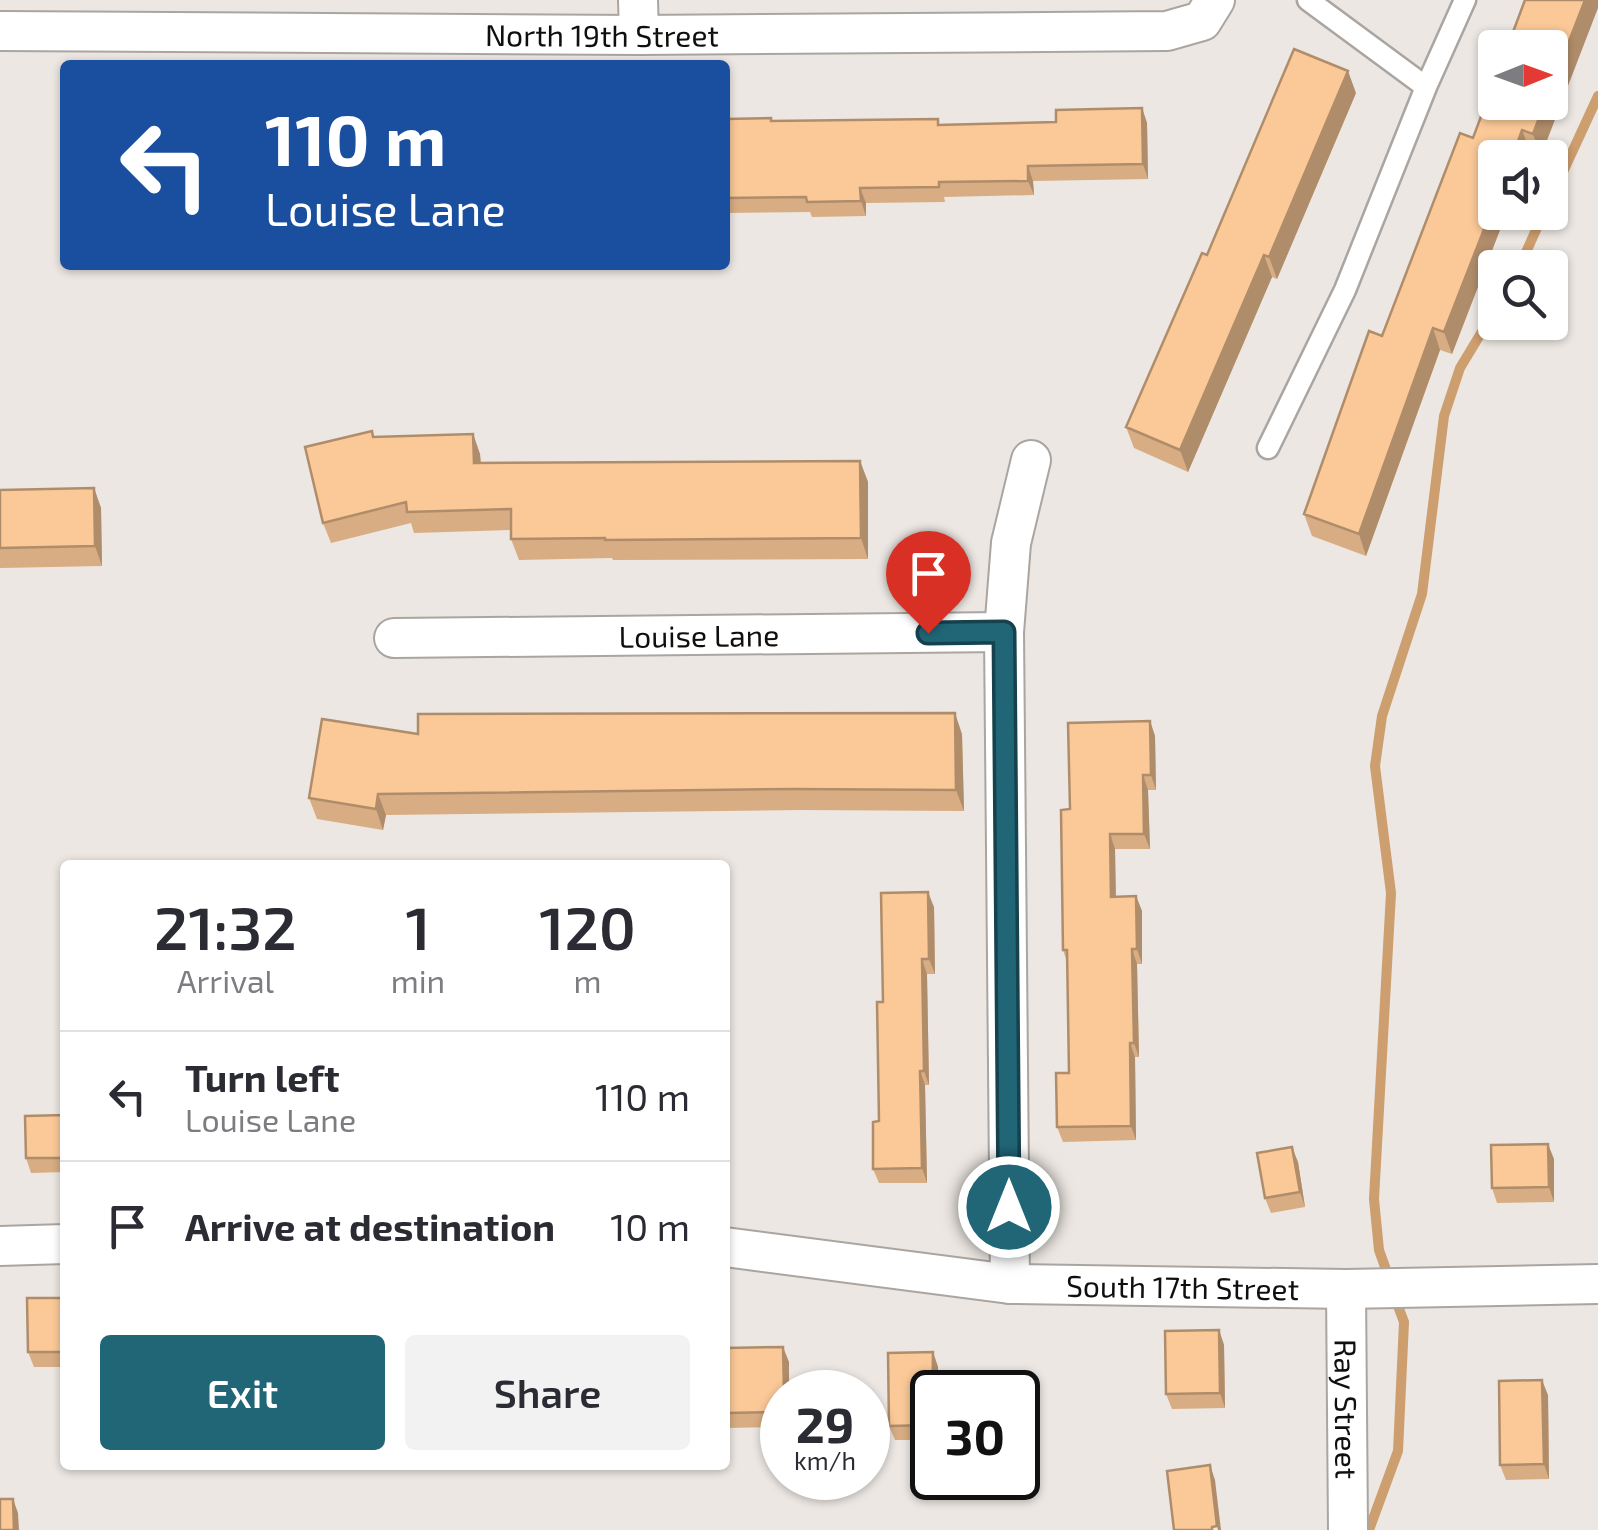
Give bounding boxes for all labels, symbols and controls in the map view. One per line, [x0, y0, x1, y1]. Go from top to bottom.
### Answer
street label: North 19th Street [485, 16, 719, 53]
north arrow [1478, 30, 1568, 120]
map controls [1478, 30, 1568, 340]
text: 110 m [265, 96, 446, 180]
icon: left [100, 100, 230, 230]
button: sound [1478, 140, 1568, 230]
text: Louise Lane [265, 181, 506, 235]
button: search [1478, 250, 1568, 340]
pin [886, 531, 971, 634]
icon: arrive [901, 546, 956, 601]
street label: Louise Lane [619, 616, 779, 654]
text: 21:32 [154, 890, 297, 962]
text: 1 [405, 890, 430, 962]
text: 120 [539, 890, 636, 962]
text: Arrival [177, 961, 274, 999]
text: min [391, 961, 445, 999]
text: m [574, 961, 602, 999]
text: Turn left [185, 1054, 340, 1100]
icon: left [100, 1069, 155, 1124]
text: 110 m [595, 1073, 690, 1119]
text: Louise Lane [185, 1100, 356, 1138]
position arrow [957, 1155, 1061, 1259]
icon: arrive [100, 1199, 155, 1254]
text: Arrive at destination [185, 1203, 555, 1249]
text: 10 m [610, 1203, 690, 1249]
street label: South 17th Street [1066, 1267, 1299, 1306]
button: Exit [100, 1335, 385, 1450]
button: Share [405, 1335, 690, 1450]
street label: Ray Street [1328, 1339, 1366, 1479]
speed limit sign: 30 [910, 1370, 1040, 1500]
text: 29 [796, 1393, 854, 1453]
text: km/h [794, 1445, 856, 1475]

